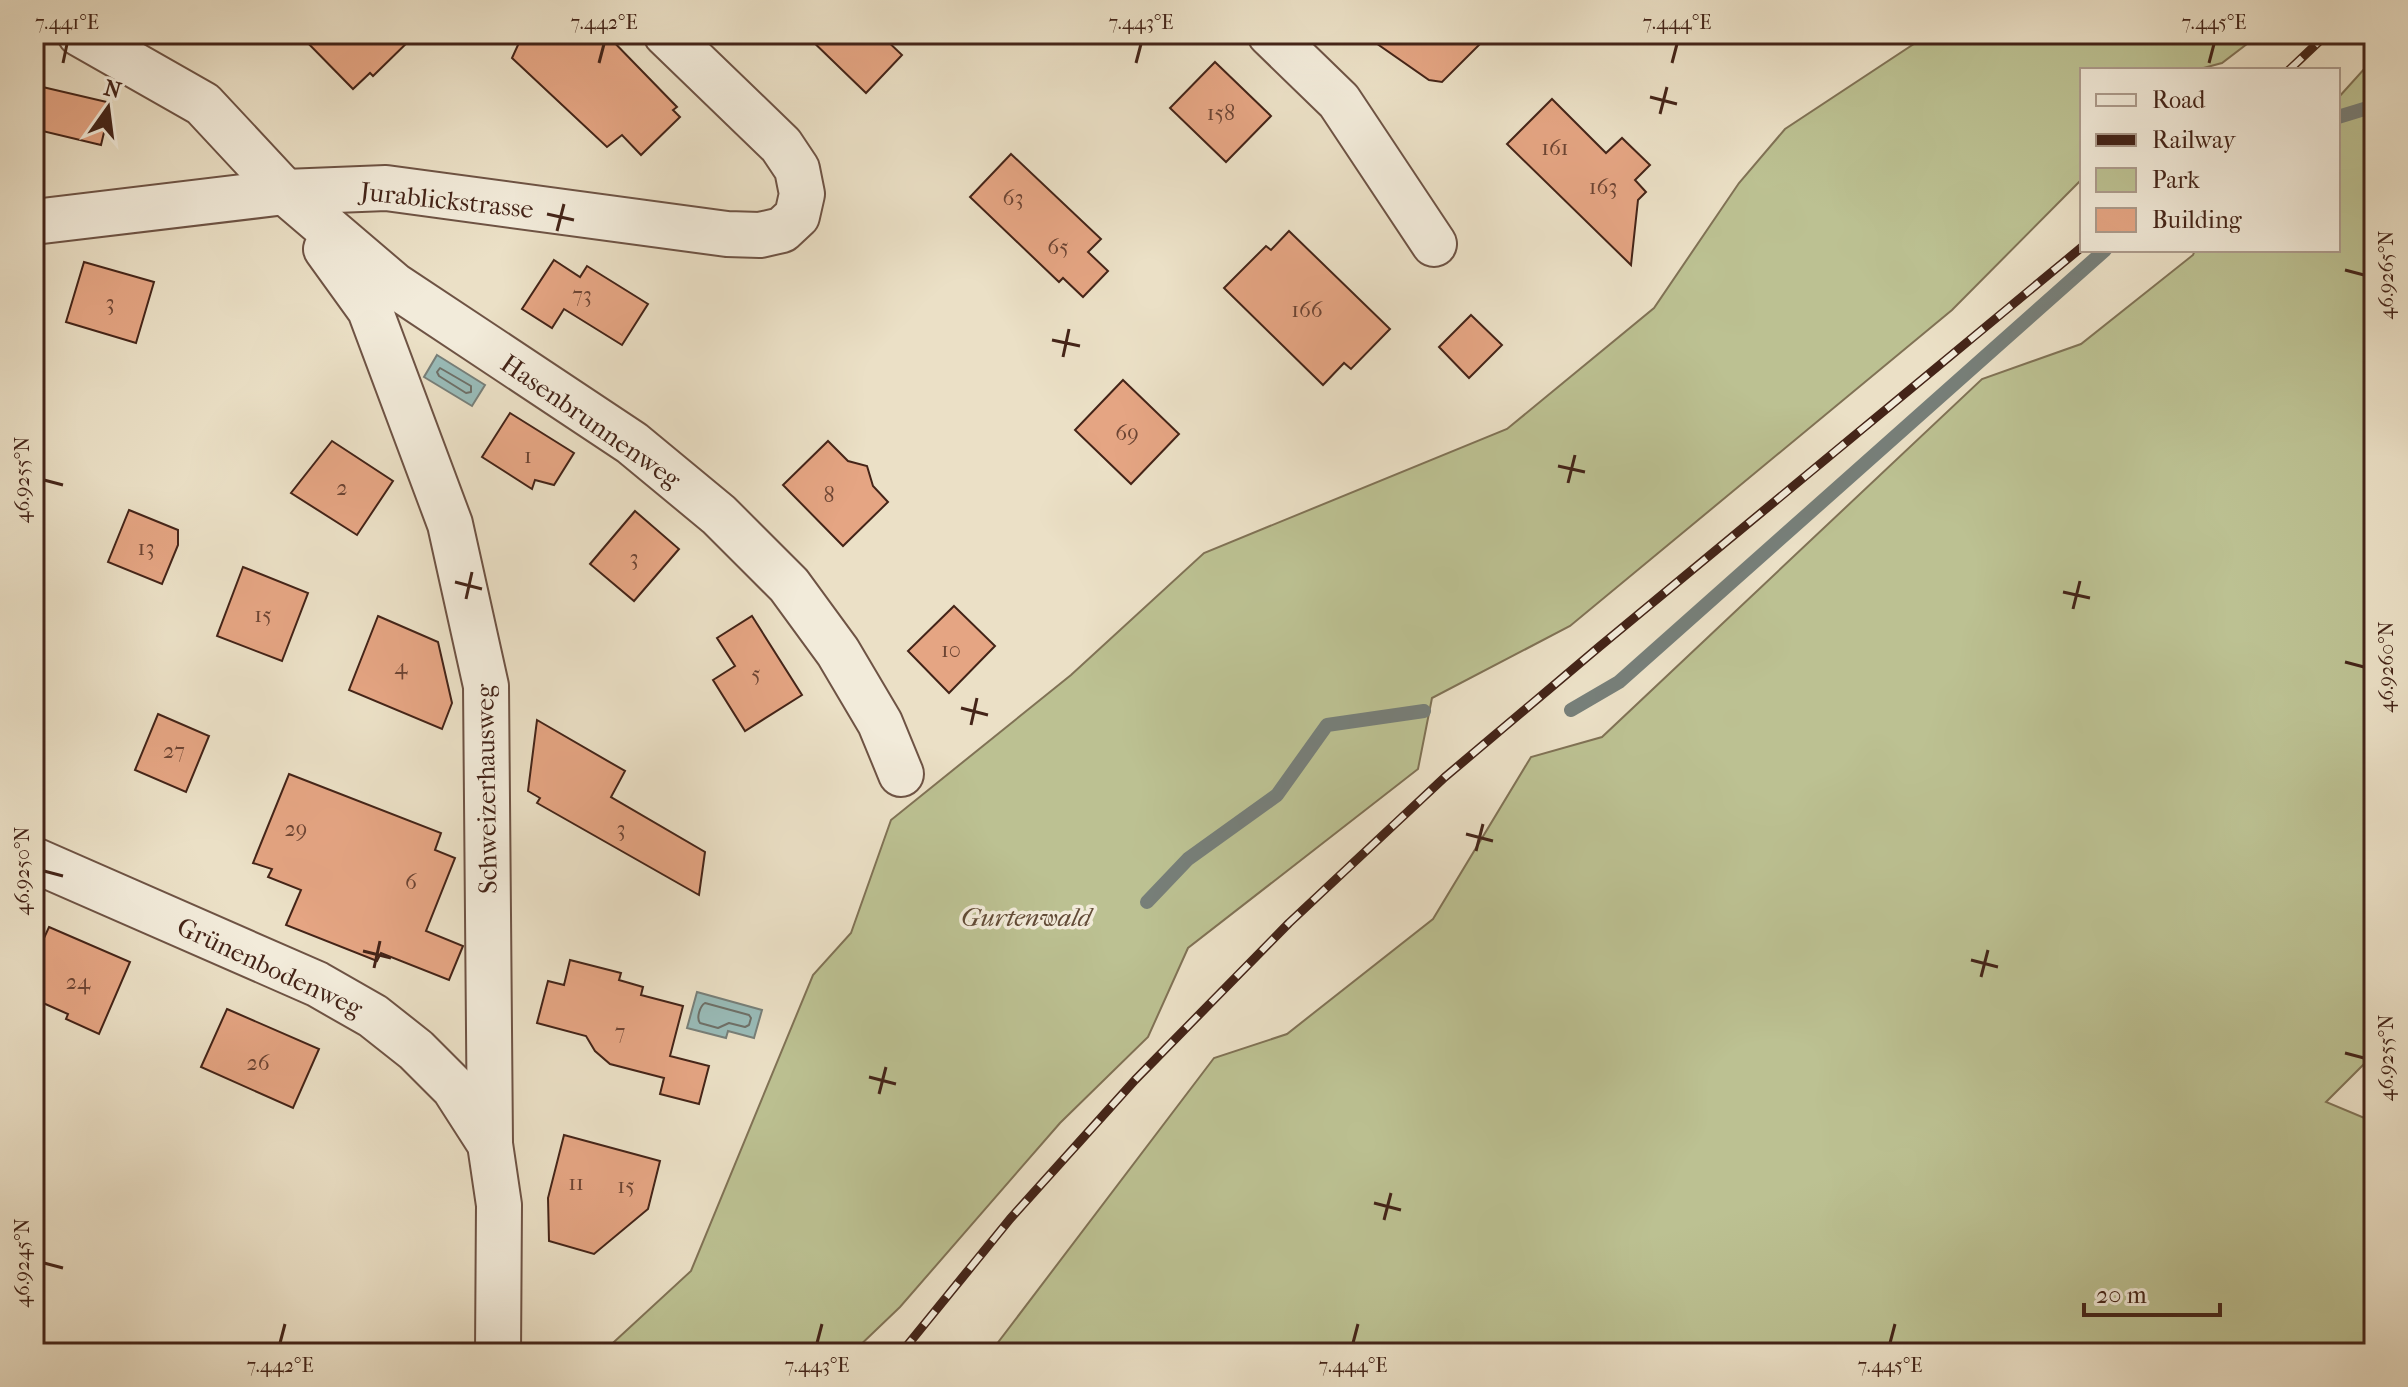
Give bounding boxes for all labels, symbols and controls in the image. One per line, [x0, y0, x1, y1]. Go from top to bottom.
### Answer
text: 7.441°E [35, 11, 99, 34]
text: 7.442°E [570, 11, 638, 34]
text: 7.443°E [1108, 11, 1174, 34]
text: 7.444°E [1643, 11, 1711, 34]
text: 7.445°E [2181, 11, 2247, 34]
north arrow [68, 68, 148, 148]
legend [2080, 68, 2340, 252]
text: N [101, 75, 124, 104]
text: Road [2152, 86, 2206, 114]
house number: 158 [1207, 100, 1235, 126]
text: Railway [2152, 126, 2237, 154]
house number: 161 [1541, 135, 1569, 161]
text: Park [2152, 166, 2200, 194]
house number: 163 [1589, 174, 1617, 200]
street label: Jurablickstrasse [357, 176, 535, 225]
house number: 63 [1003, 185, 1023, 211]
text: Building [2152, 206, 2243, 234]
text: 46.9265°N [2375, 231, 2398, 319]
house number: 65 [1047, 234, 1069, 260]
house number: 73 [572, 282, 592, 308]
house number: 3 [105, 290, 115, 316]
house number: 166 [1291, 297, 1323, 323]
street label: Hasenbrunnenweg [495, 348, 687, 496]
house number: 69 [1115, 420, 1139, 446]
text: 46.9255°N [11, 437, 34, 523]
house number: 1 [524, 443, 532, 469]
house number: 2 [336, 475, 348, 501]
house number: 8 [823, 482, 835, 508]
house number: 13 [138, 535, 154, 561]
house number: 3 [629, 545, 639, 571]
house number: 15 [254, 602, 272, 628]
text: 46.9260°N [2375, 621, 2398, 713]
house number: 10 [941, 637, 961, 663]
house number: 4 [395, 654, 409, 680]
house number: 5 [751, 661, 761, 687]
street label: Schweizerhausweg [469, 683, 504, 894]
house number: 27 [163, 738, 185, 764]
house number: 29 [285, 816, 307, 842]
house number: 3 [616, 816, 626, 842]
text: 46.9250°N [11, 826, 34, 916]
house number: 6 [405, 869, 417, 895]
park label: Gurtenwald [961, 902, 1095, 933]
street label: Grünenbodenweg [172, 911, 368, 1024]
house number: 24 [66, 969, 91, 995]
text: 46.9255°N [2375, 1015, 2398, 1101]
house number: 7 [615, 1019, 625, 1045]
house number: 26 [246, 1050, 270, 1076]
house number: 11 [568, 1170, 584, 1196]
house number: 15 [617, 1173, 635, 1199]
text: 46.9245°N [11, 1218, 34, 1308]
scale bar [2084, 1267, 2220, 1317]
text: 20 m [2096, 1281, 2147, 1309]
text: 7.442°E [246, 1354, 314, 1377]
text: 7.443°E [784, 1354, 850, 1377]
text: 7.444°E [1319, 1354, 1387, 1377]
text: 7.445°E [1857, 1354, 1923, 1377]

